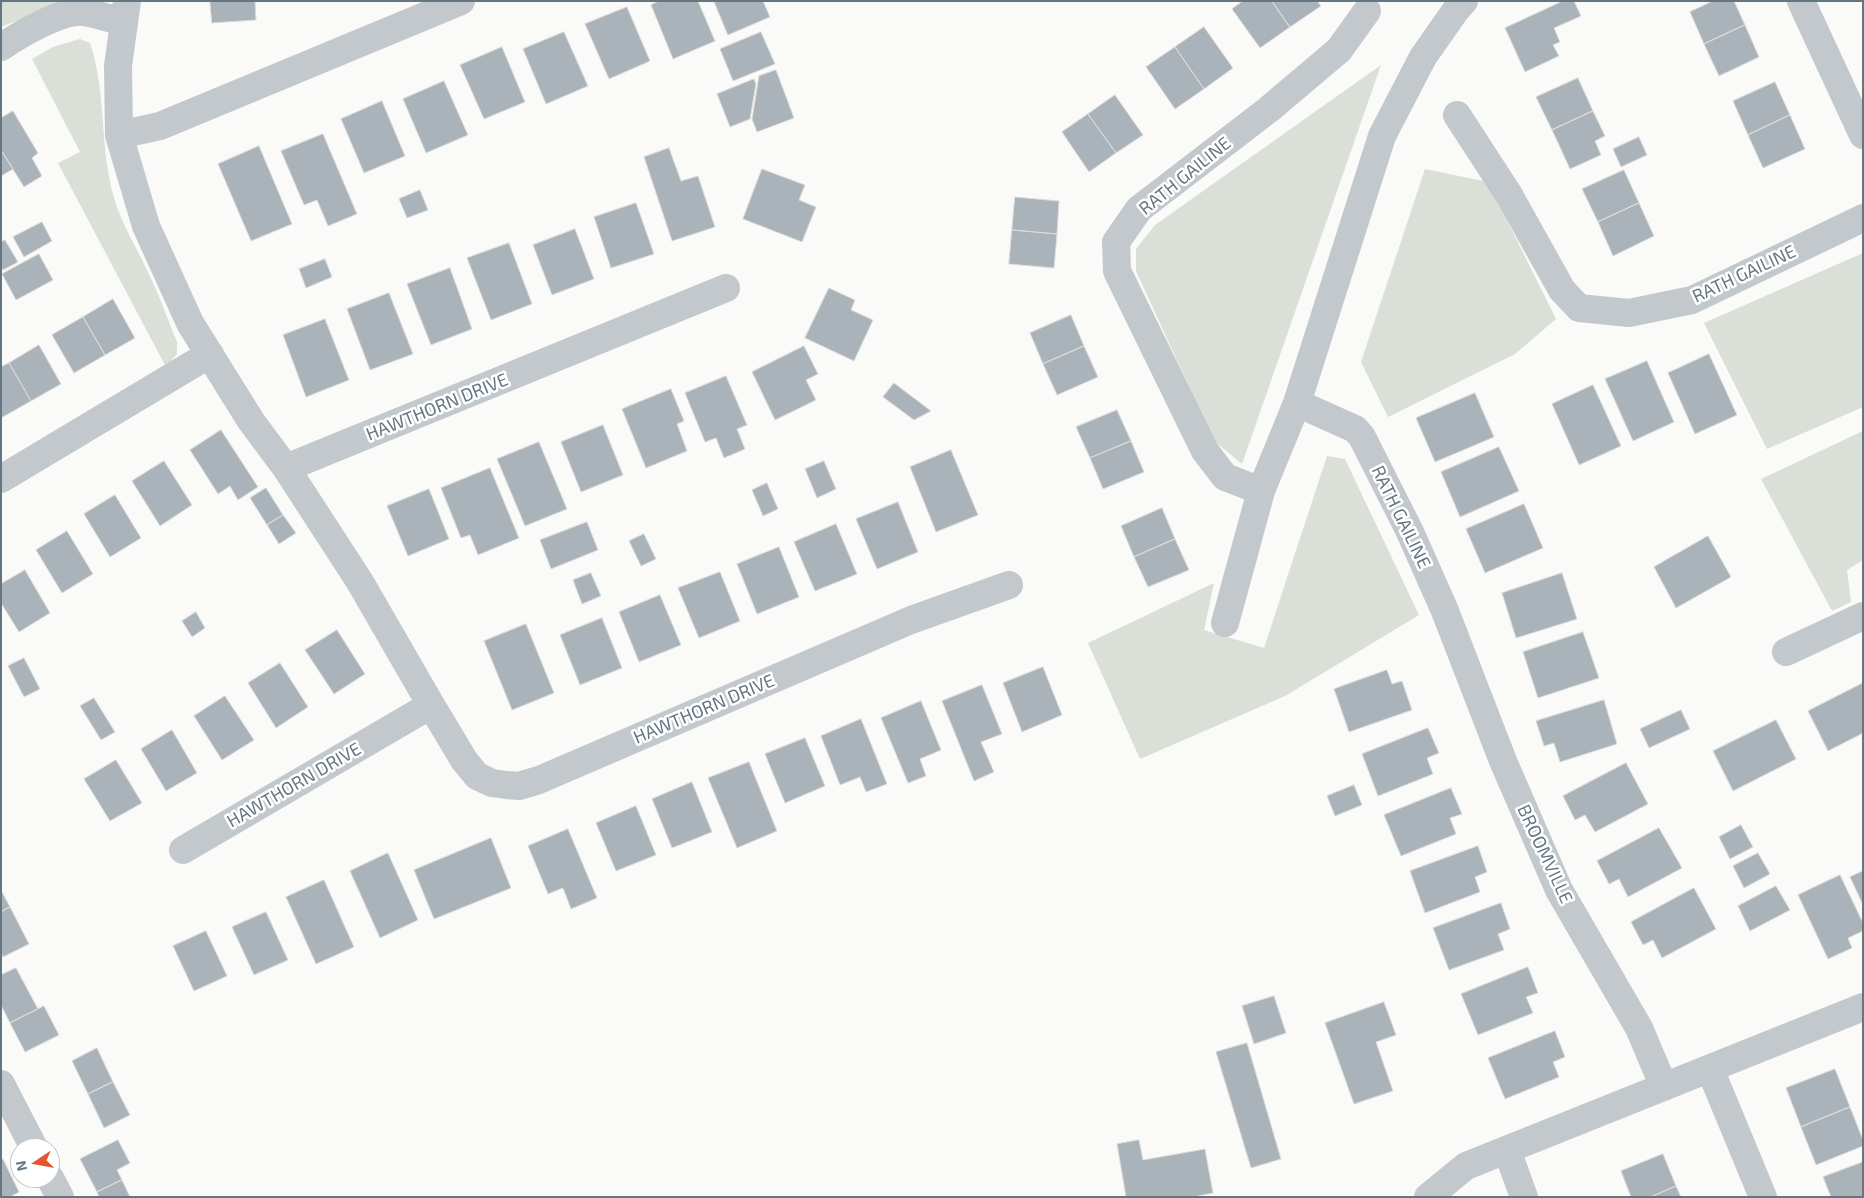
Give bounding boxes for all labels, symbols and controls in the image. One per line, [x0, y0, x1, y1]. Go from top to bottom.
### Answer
street label: RATH GAILINE [1135, 132, 1235, 220]
street label: RATH GAILINE [1689, 241, 1799, 307]
street label: HAWTHORN DRIVE [363, 369, 511, 445]
street label: RATH GAILINE [1367, 462, 1435, 572]
street label: HAWTHORN DRIVE [630, 670, 778, 748]
street label: HAWTHORN DRIVE [223, 738, 365, 832]
street label: BROOMVILLE [1513, 801, 1577, 907]
north arrow [10, 1138, 60, 1188]
text: N [11, 1159, 30, 1173]

